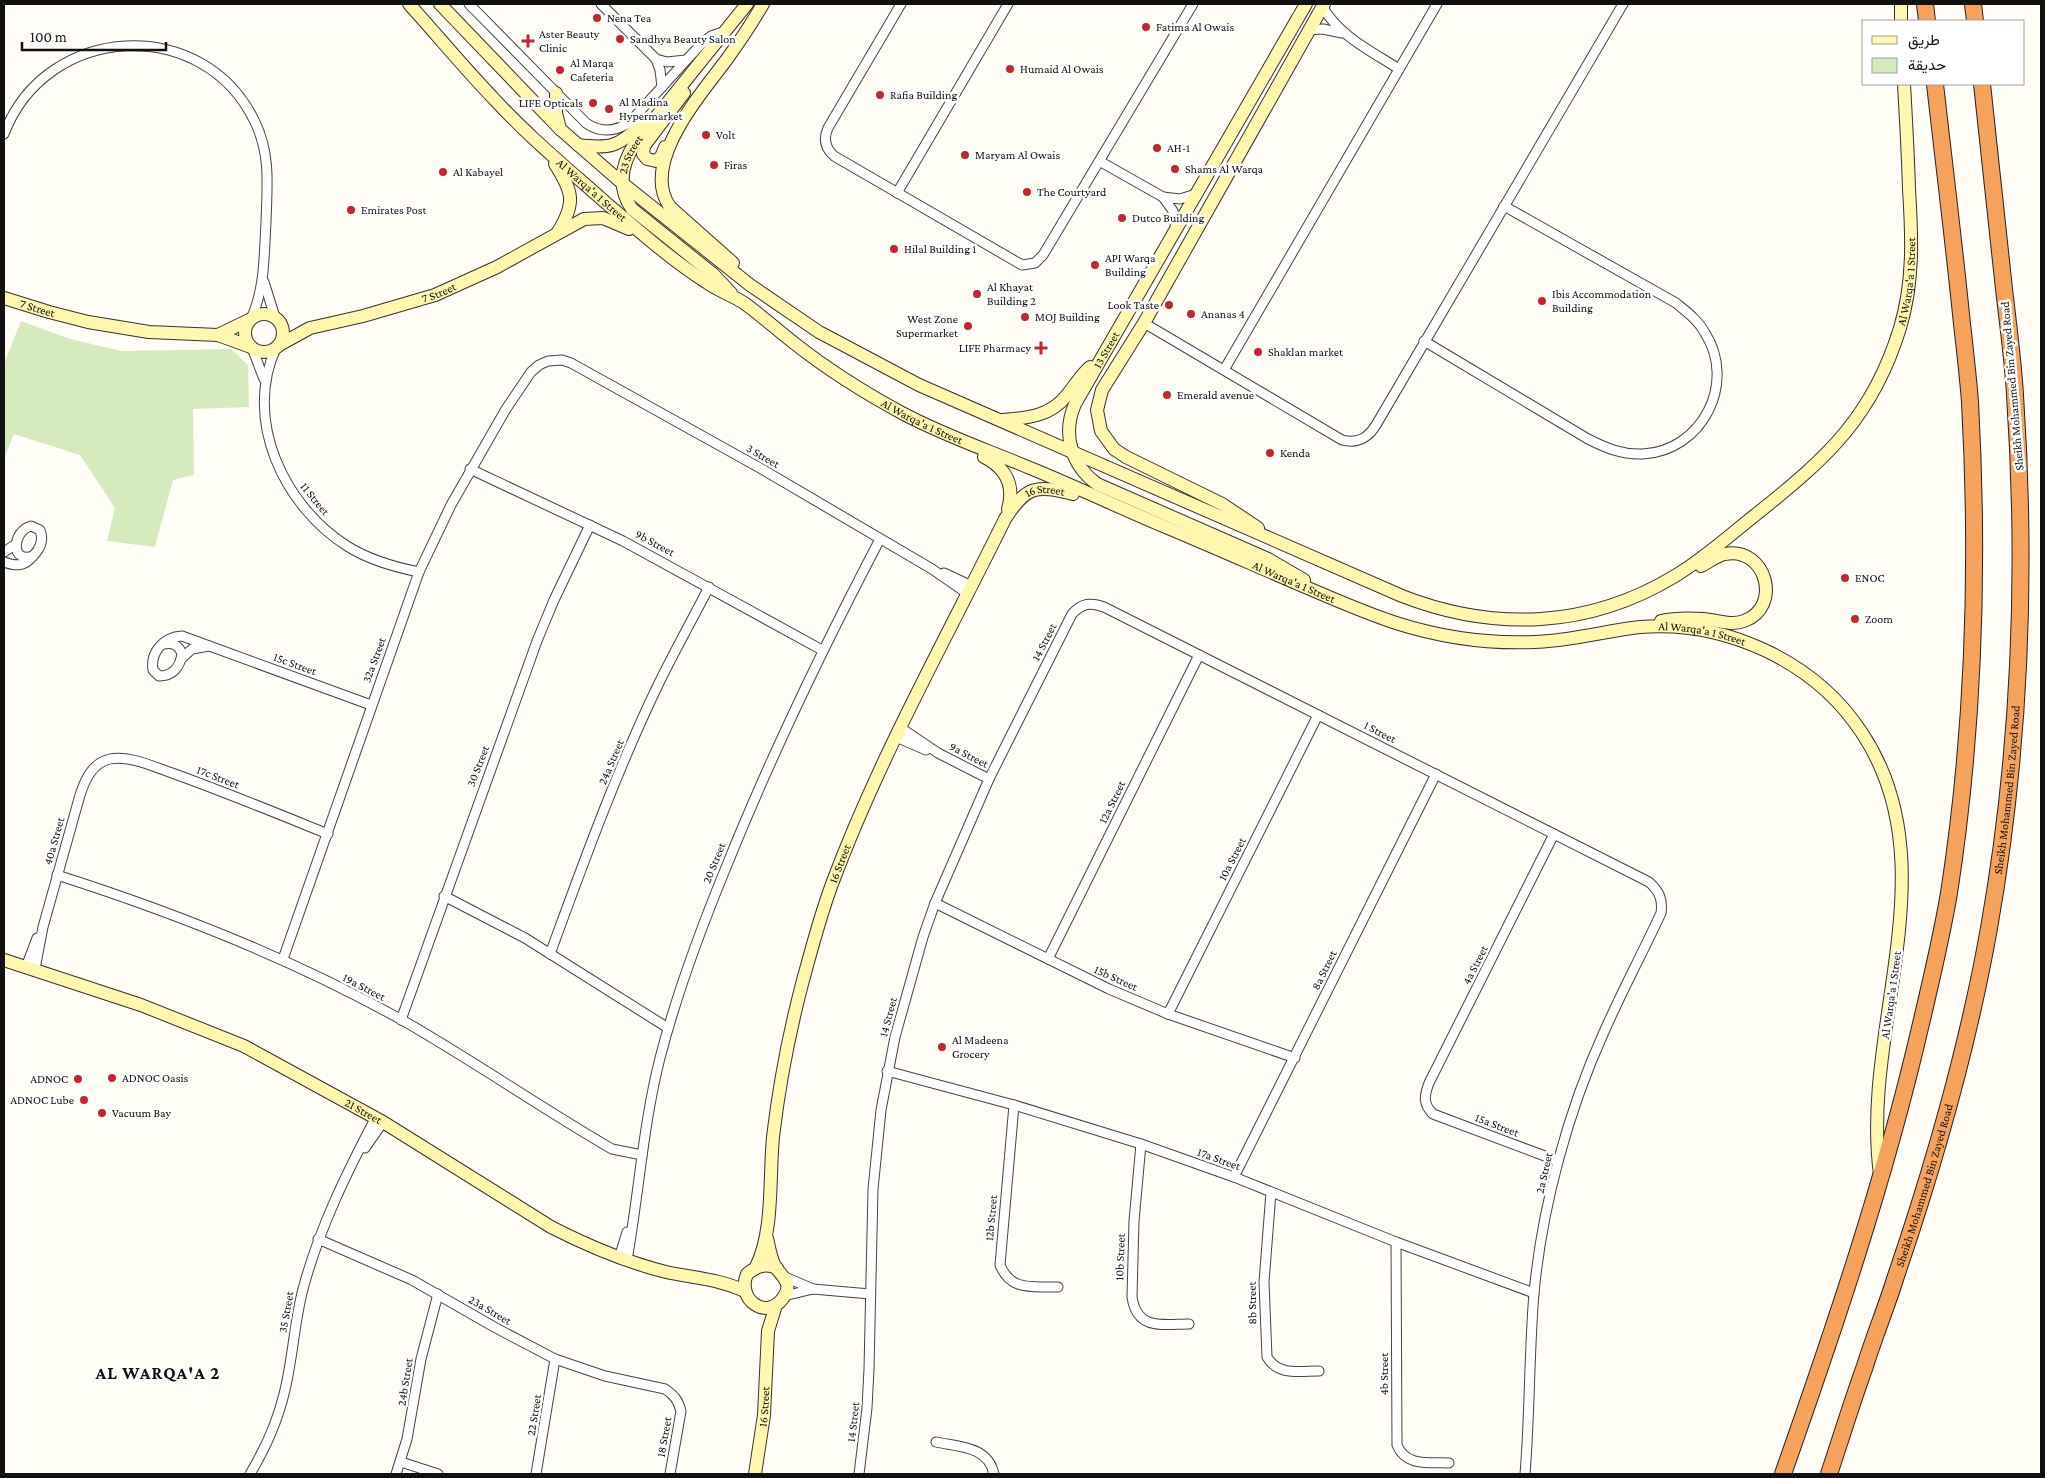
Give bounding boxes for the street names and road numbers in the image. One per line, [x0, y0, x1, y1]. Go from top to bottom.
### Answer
street label: 23 Street [616, 131, 647, 175]
street label: Al Warqa'a 1 Street [554, 156, 631, 225]
street label: Al Warqa'a 1 Street [1894, 236, 1918, 327]
street label: 7 Street [420, 279, 459, 306]
street label: 7 Street [18, 296, 57, 320]
street label: Sheikh Mohammed Bin Zayed Road [1998, 300, 2026, 471]
street label: 13 Street [1090, 328, 1123, 371]
street label: Al Warqa'a 1 Street [879, 396, 966, 448]
street label: 3 Street [744, 441, 783, 472]
street label: 11 Street [297, 480, 333, 519]
street label: 16 Street [1022, 482, 1067, 500]
street label: 9b Street [633, 527, 678, 560]
street label: Al Warqa'a 1 Street [1250, 558, 1338, 606]
street label: Al Warqa'a 1 Street [1658, 619, 1749, 649]
street label: 14 Street [1029, 620, 1060, 663]
street label: 32a Street [359, 634, 389, 685]
street label: 15c Street [271, 650, 319, 679]
street label: Sheikh Mohammed Bin Zayed Road [1991, 704, 2023, 875]
street label: 1 Street [1362, 718, 1399, 746]
street label: 24a Street [595, 736, 627, 787]
street label: 9a Street [947, 739, 992, 771]
street label: 30 Street [464, 743, 493, 789]
street label: 17c Street [195, 762, 242, 792]
street label: 12a Street [1096, 778, 1129, 826]
street label: 40a Street [41, 815, 68, 866]
street label: 10a Street [1215, 834, 1249, 883]
street label: 20 Street [699, 840, 729, 885]
street label: 16 Street [826, 841, 854, 885]
street label: 4a Street [1459, 942, 1491, 987]
street label: 8a Street [1308, 947, 1340, 992]
street label: Al Warqa'a 1 Street [1878, 949, 1904, 1040]
street label: 15b Street [1092, 962, 1141, 994]
street label: 19a Street [340, 970, 389, 1004]
street label: 14 Street [876, 995, 900, 1038]
street label: 21 Street [342, 1095, 385, 1127]
street label: Sheikh Mohammed Bin Zayed Road [1893, 1102, 1956, 1269]
street label: 15a Street [1473, 1110, 1522, 1140]
street label: 17a Street [1195, 1145, 1244, 1174]
street label: 2a Street [1532, 1150, 1556, 1195]
street label: 12b Street [982, 1193, 1000, 1242]
street label: 10b Street [1112, 1232, 1128, 1281]
street label: 8b Street [1245, 1280, 1259, 1325]
street label: 35 Street [275, 1289, 297, 1334]
street label: 23a Street [466, 1292, 515, 1328]
street label: 4b Street [1377, 1352, 1391, 1395]
street label: 24b Street [394, 1356, 416, 1407]
street label: 16 Street [755, 1385, 772, 1428]
street label: 22 Street [524, 1392, 544, 1437]
street label: 14 Street [844, 1400, 862, 1443]
street label: 18 Street [654, 1415, 675, 1458]

